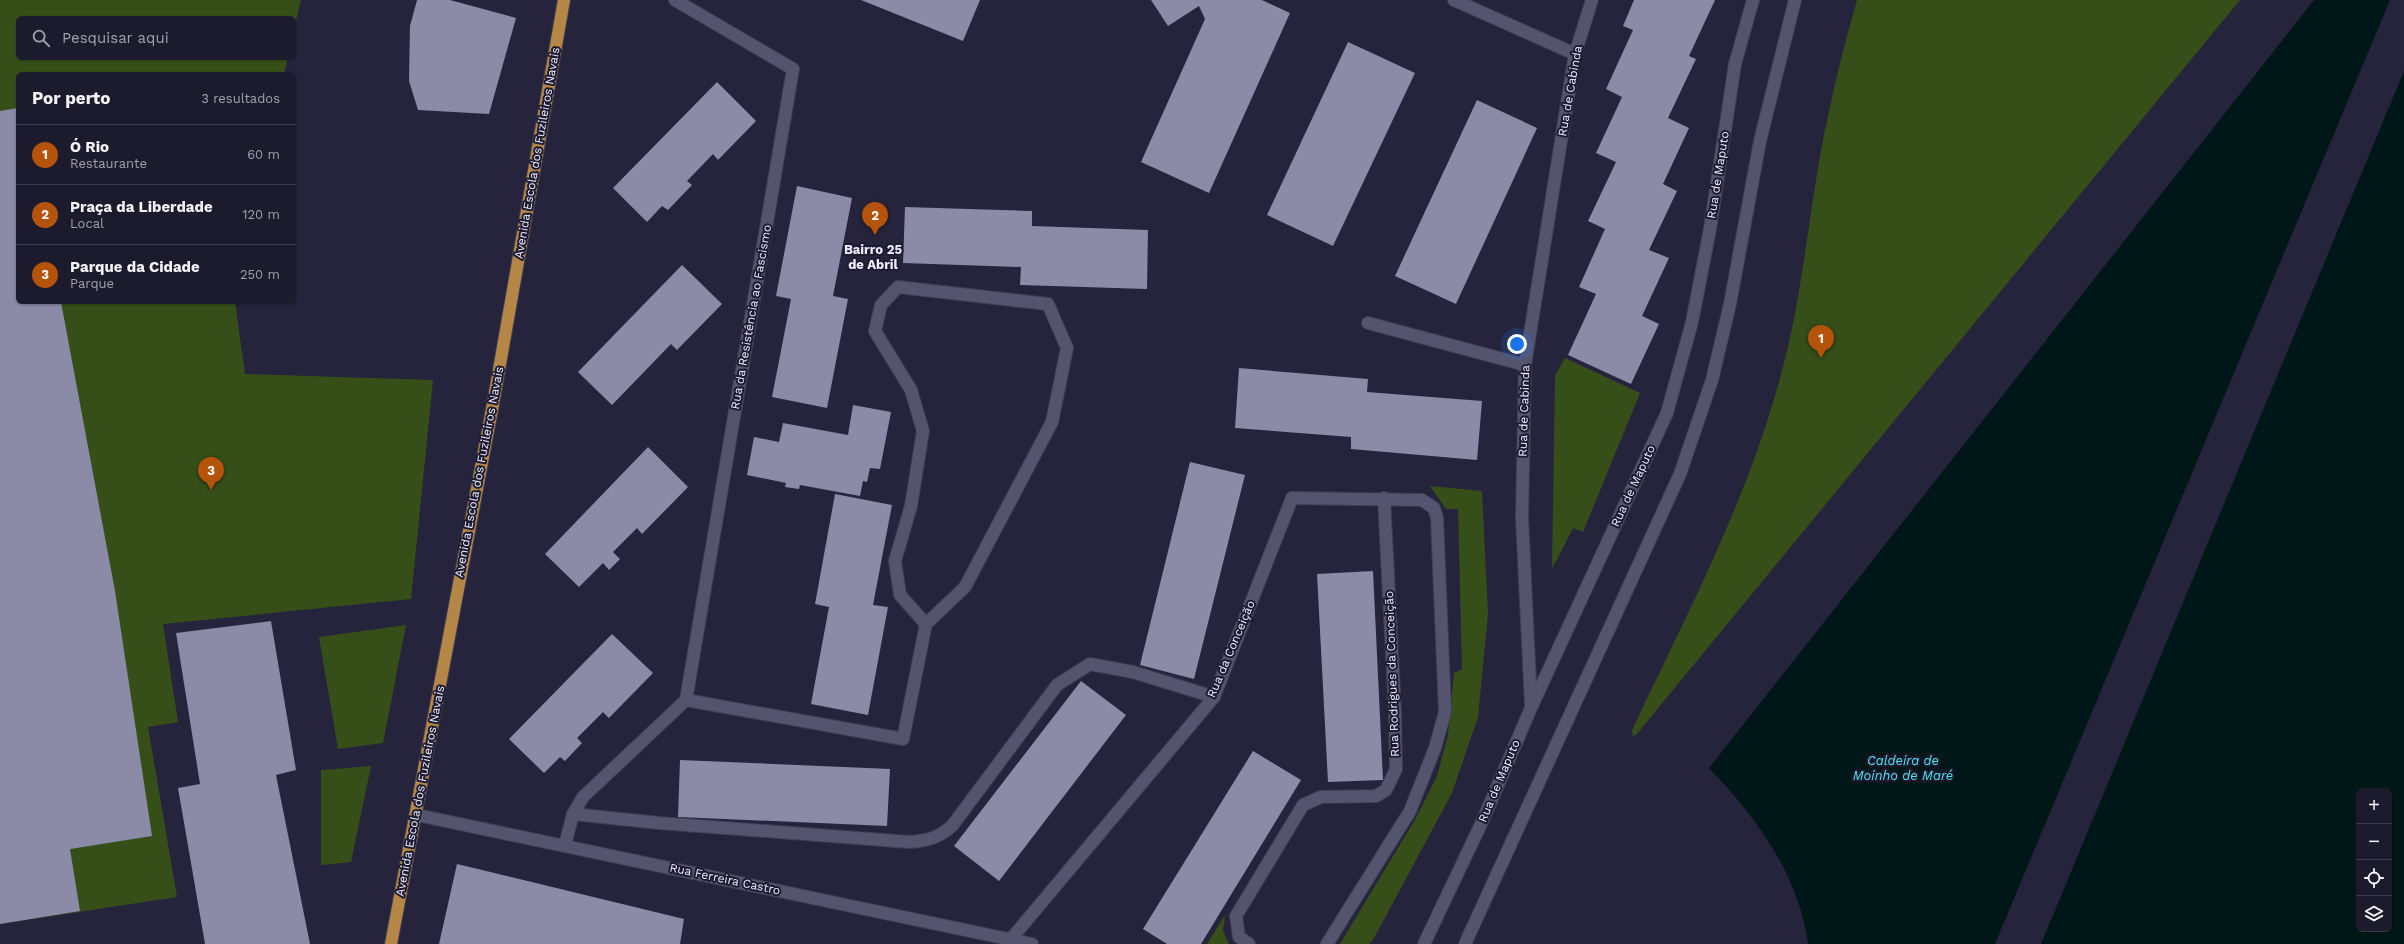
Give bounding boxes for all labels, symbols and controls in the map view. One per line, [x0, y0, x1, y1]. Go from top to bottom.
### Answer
search box [16, 16, 296, 60]
icon: search [30, 27, 52, 49]
text: Pesquisar aqui [62, 29, 169, 47]
street label: Rua de Cabinda [1555, 44, 1585, 137]
street label: Avenida Escola dos Fuzileiros Navais [511, 46, 563, 260]
text: Por perto [32, 88, 110, 108]
text: 3 resultados [201, 91, 280, 106]
street label: Rua de Maputo [1704, 130, 1732, 220]
text: Ó Rio [70, 138, 109, 156]
text: 1 [42, 147, 48, 162]
text: 60 m [247, 147, 280, 162]
text: Restaurante [70, 156, 147, 171]
text: Praça da Liberdade [70, 198, 213, 216]
pin: 2 [862, 202, 888, 235]
text: 2 [41, 207, 49, 222]
text: 120 m [242, 207, 280, 222]
text: Local [70, 216, 104, 231]
street label: Rua da Resistência ao Fascismo [728, 224, 774, 410]
district label: Bairro 25 de Abril [844, 242, 902, 272]
text: Parque da Cidade [70, 258, 200, 276]
text: 3 [41, 267, 49, 282]
text: 250 m [240, 267, 280, 282]
text: Parque [70, 276, 114, 291]
pin: 1 [1808, 325, 1834, 358]
your location [1507, 334, 1527, 354]
street label: Avenida Escola dos Fuzileiros Navais [452, 365, 506, 579]
street label: Rua de Cabinda [1515, 365, 1533, 457]
street label: Rua de Maputo [1608, 443, 1658, 529]
pin: 3 [198, 457, 224, 490]
street label: Rua Rodrigues da Conceição [1382, 591, 1402, 757]
street label: Rua da Conceição [1204, 598, 1258, 700]
street label: Avenida Escola dos Fuzileiros Navais [393, 684, 447, 898]
street label: Rua de Maputo [1475, 738, 1523, 824]
water label: Caldeira de Moinho de Maré [1853, 753, 1953, 783]
map controls [2356, 788, 2392, 932]
button: + [2356, 788, 2392, 824]
button: − [2356, 824, 2392, 860]
street label: Rua Ferreira Castro [668, 860, 782, 898]
button: locate [2356, 860, 2392, 896]
button: layers [2356, 896, 2392, 932]

